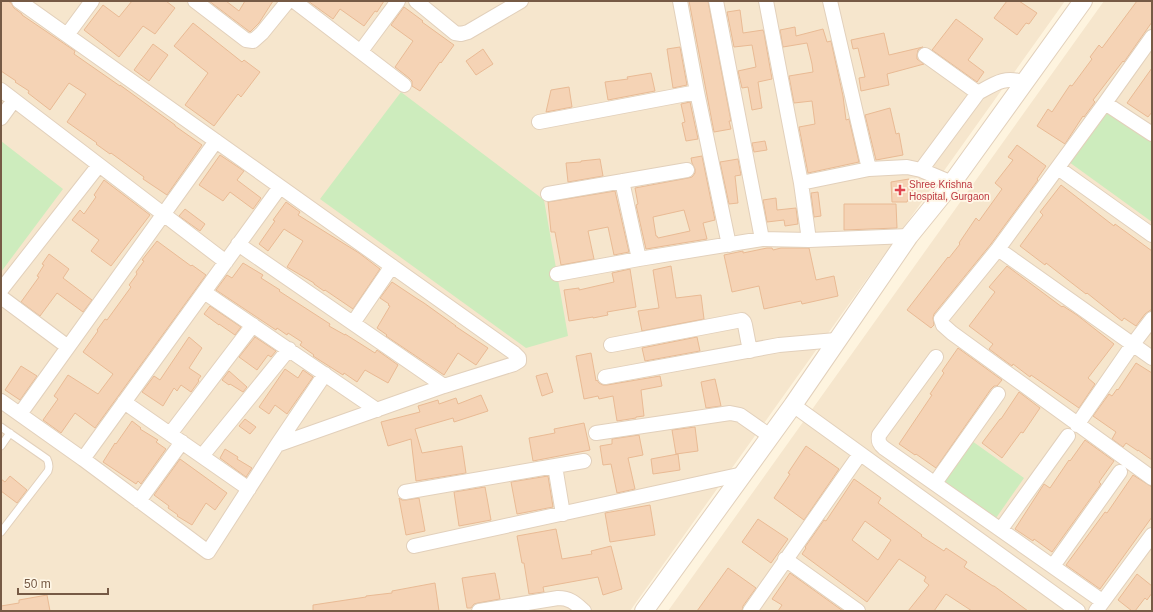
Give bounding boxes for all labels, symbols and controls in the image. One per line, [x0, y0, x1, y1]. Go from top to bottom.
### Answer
place label: Shree Krishna Hospital, Gurgaon [909, 179, 990, 202]
marker: Shree Krishna Hospital, Gurgaon [894, 184, 906, 196]
scale bar [18, 570, 108, 596]
text: 50 m [24, 577, 51, 591]

